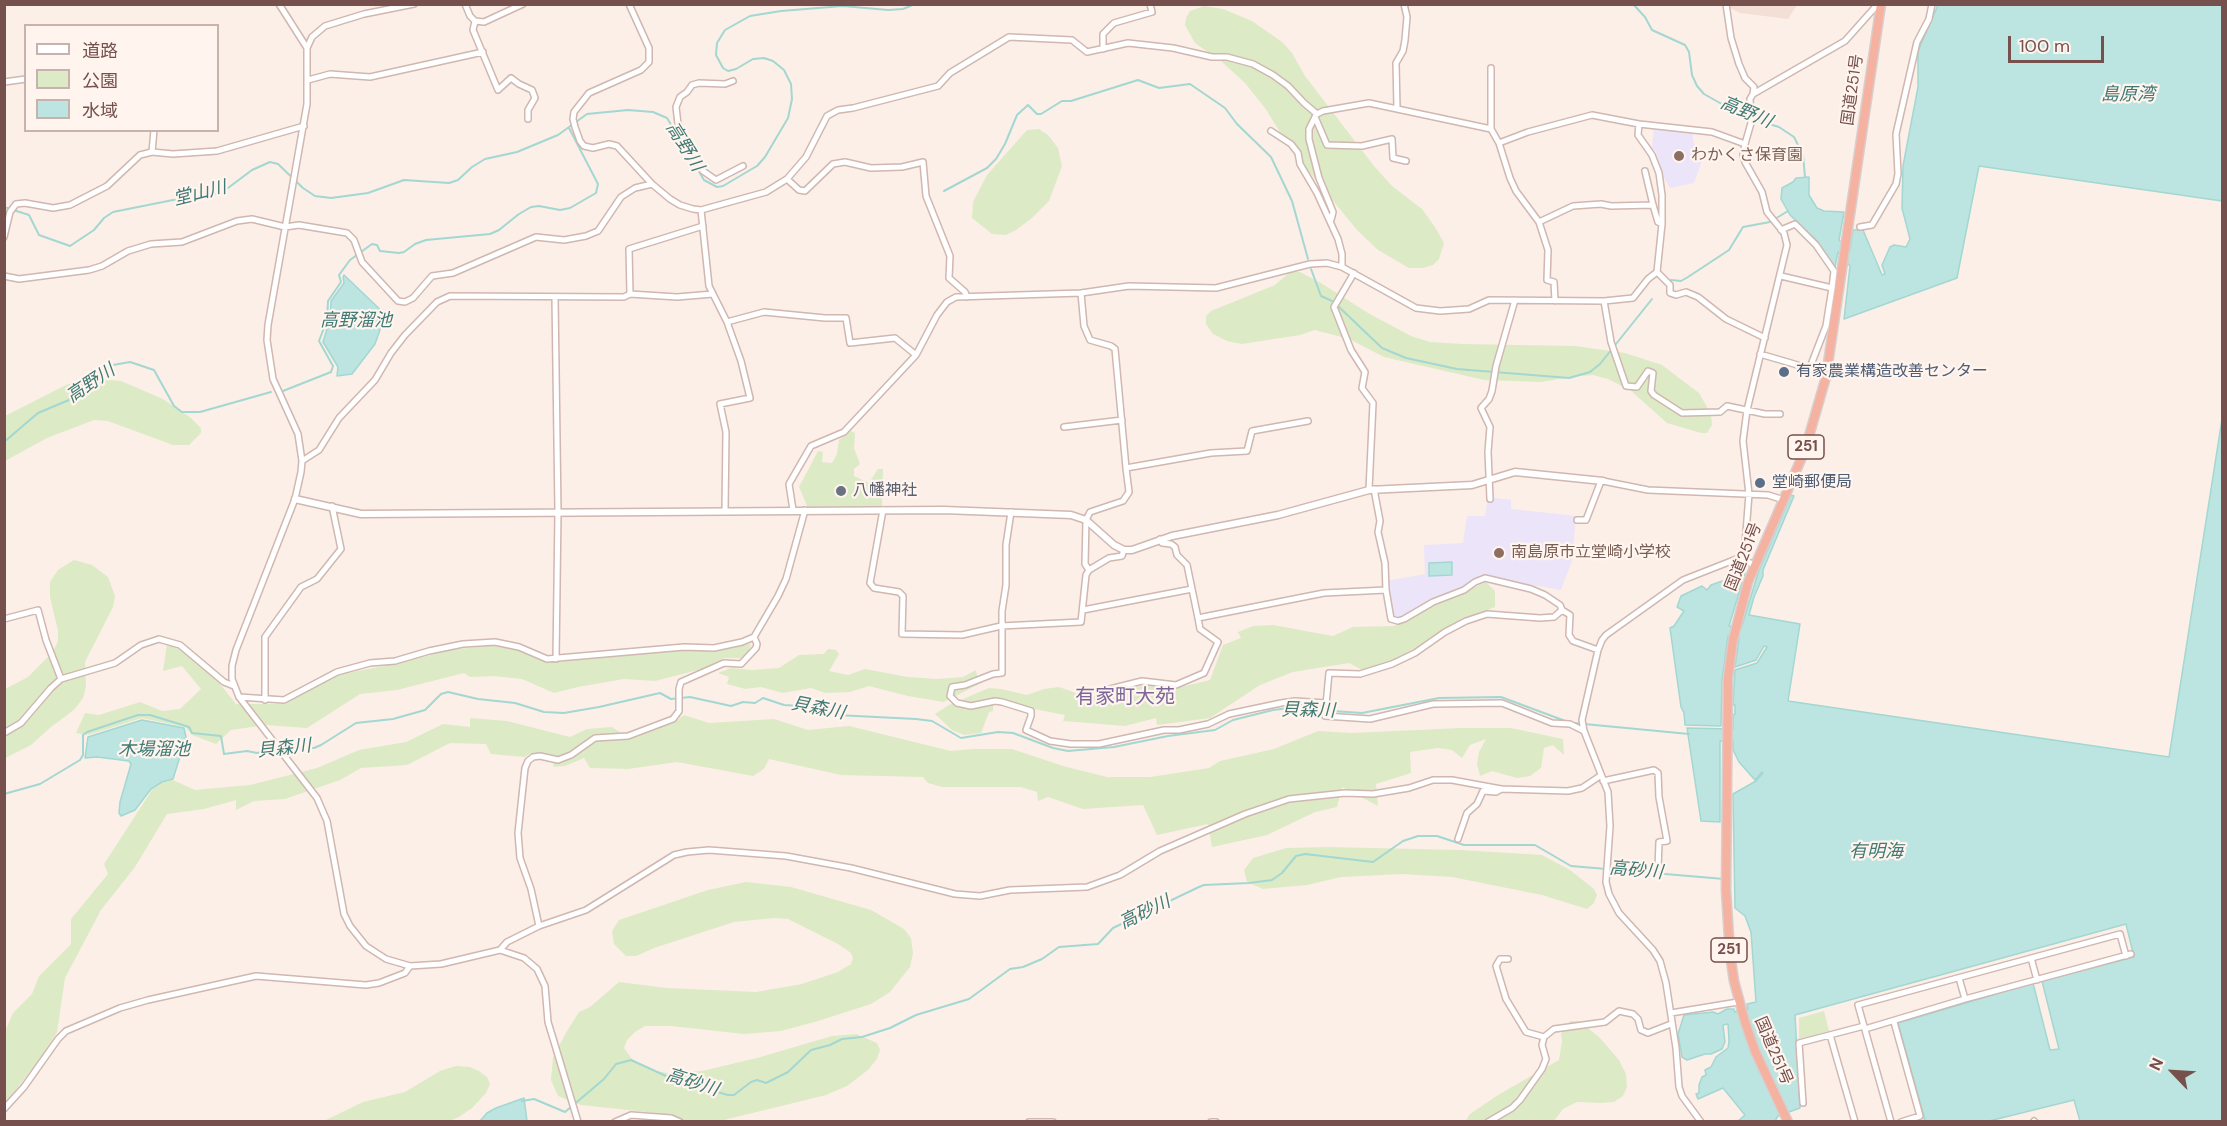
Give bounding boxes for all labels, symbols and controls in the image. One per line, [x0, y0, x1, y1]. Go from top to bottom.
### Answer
legend [24, 24, 219, 132]
scale bar [2011, 24, 2107, 62]
text: 100 m [2019, 34, 2070, 58]
text: 道路 [82, 39, 118, 63]
street label: 国道251号 [1838, 53, 1868, 127]
text: 公園 [82, 69, 118, 93]
water label: 島原湾 [2101, 84, 2155, 106]
water label: 高野川 [1717, 93, 1775, 133]
text: 水域 [82, 99, 118, 123]
water label: 高野川 [661, 118, 707, 176]
place label: わかくさ保育園 [1691, 146, 1803, 166]
marker: わかくさ保育園 [1672, 149, 1686, 163]
water label: 堂山川 [171, 177, 229, 211]
water label: 高野溜池 [320, 310, 392, 332]
water label: 高野川 [63, 360, 119, 408]
place label: 有家農業構造改善センター [1796, 362, 1988, 382]
marker: 有家農業構造改善センター [1777, 365, 1791, 379]
road number: 251 [1788, 435, 1824, 459]
place label: 堂崎郵便局 [1772, 473, 1852, 493]
marker: 堂崎郵便局 [1753, 476, 1767, 490]
place label: 八幡神社 [853, 481, 917, 501]
marker: 八幡神社 [834, 484, 848, 498]
street label: 国道251号 [1722, 520, 1766, 594]
place label: 南島原市立堂崎小学校 [1511, 543, 1671, 563]
marker: 南島原市立堂崎小学校 [1492, 546, 1506, 560]
district label: 有家町大苑 [1075, 686, 1175, 710]
water label: 貝森川 [789, 693, 847, 725]
water label: 貝森川 [1281, 700, 1335, 722]
water label: 貝森川 [256, 735, 312, 763]
water label: 木場溜池 [118, 739, 190, 761]
water label: 有明海 [1849, 841, 1903, 863]
water label: 高砂川 [1608, 858, 1664, 884]
water label: 高砂川 [1116, 891, 1174, 935]
road number: 251 [1711, 938, 1747, 962]
street label: 国道251号 [1750, 1014, 1796, 1088]
north arrow [2143, 1042, 2203, 1102]
text: N [2144, 1054, 2168, 1074]
water label: 高砂川 [663, 1065, 721, 1101]

